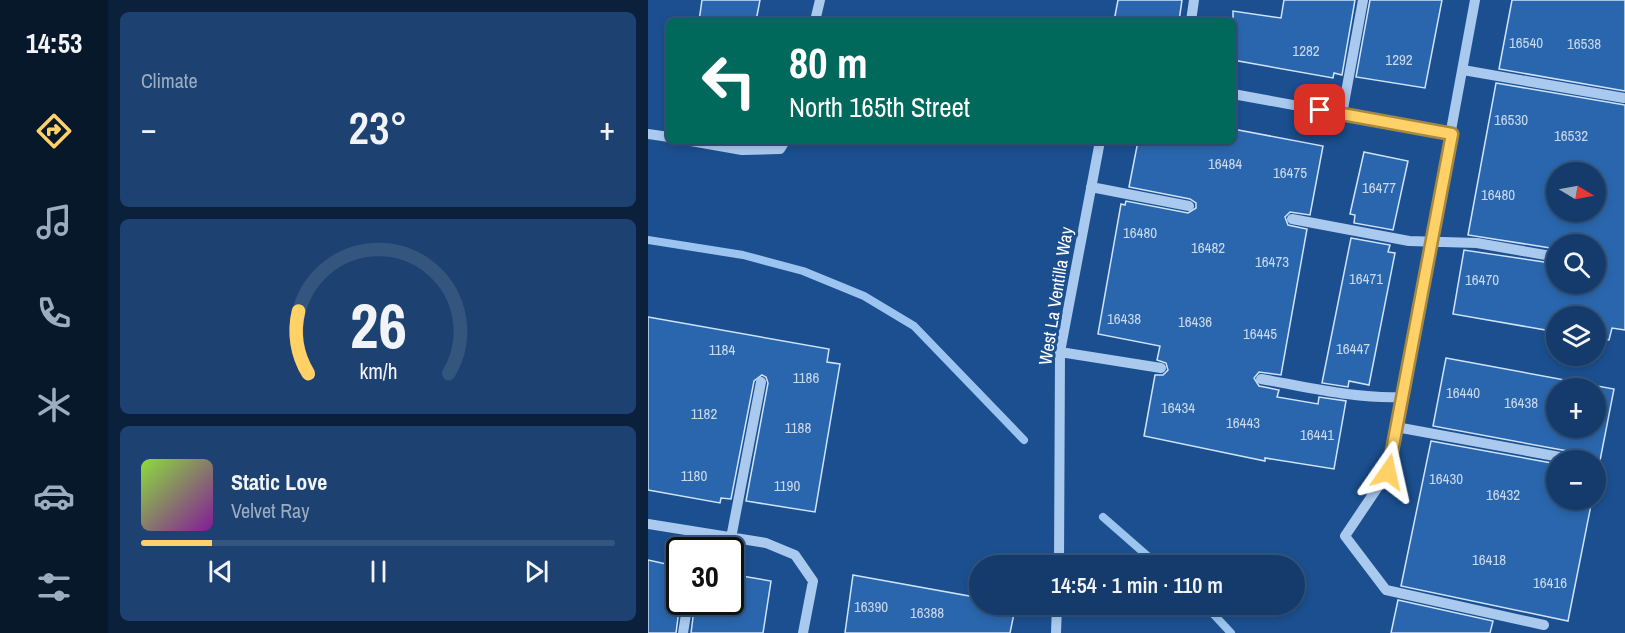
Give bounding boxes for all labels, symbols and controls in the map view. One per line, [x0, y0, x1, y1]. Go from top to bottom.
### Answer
text: 14:53 [26, 25, 82, 61]
house number: 16540 [1509, 32, 1543, 53]
house number: 16538 [1567, 33, 1601, 54]
text: 80 m [789, 35, 868, 91]
house number: 1282 [1292, 40, 1320, 61]
icon: left [690, 42, 768, 120]
house number: 1292 [1385, 49, 1413, 70]
text: Climate [141, 67, 198, 94]
pin [1294, 84, 1345, 135]
text: North 165th Street [789, 89, 970, 125]
icon: arrive [1303, 93, 1336, 126]
text: 23° [348, 97, 408, 158]
text: − [141, 106, 157, 150]
text: + [599, 106, 615, 150]
house number: 16530 [1494, 109, 1528, 130]
icon: directions [33, 110, 75, 152]
house number: 16532 [1554, 125, 1588, 146]
house number: 16484 [1208, 153, 1242, 174]
house number: 16475 [1273, 162, 1307, 183]
north arrow [1546, 162, 1606, 222]
map controls [1546, 162, 1606, 510]
house number: 16477 [1362, 177, 1396, 198]
house number: 16480 [1481, 184, 1515, 205]
icon: music [33, 201, 75, 243]
house number: 16480 [1123, 222, 1157, 243]
street label: West La Ventilla Way [1032, 224, 1079, 367]
button: search [1546, 234, 1606, 294]
house number: 16482 [1191, 237, 1225, 258]
house number: 16473 [1255, 251, 1289, 272]
house number: 16471 [1349, 268, 1383, 289]
house number: 16470 [1465, 269, 1499, 290]
text: 26 [350, 283, 406, 367]
icon: phone [33, 292, 75, 334]
button: layers [1546, 306, 1606, 366]
house number: 16438 [1107, 308, 1141, 329]
house number: 16436 [1178, 311, 1212, 332]
house number: 16445 [1243, 323, 1277, 344]
house number: 16447 [1336, 338, 1370, 359]
house number: 1184 [709, 339, 735, 360]
text: km/h [359, 357, 397, 386]
house number: 1186 [793, 367, 819, 388]
button: + [1546, 378, 1606, 438]
house number: 16440 [1446, 382, 1480, 403]
icon: climate [33, 384, 75, 426]
house number: 16438 [1504, 392, 1538, 413]
house number: 16434 [1161, 397, 1195, 418]
house number: 1182 [691, 403, 717, 424]
house number: 16443 [1226, 412, 1260, 433]
house number: 1188 [785, 417, 811, 438]
house number: 16441 [1300, 424, 1334, 445]
position arrow [1356, 440, 1420, 504]
button: − [1546, 450, 1606, 510]
house number: 1180 [681, 465, 707, 486]
text: Static Love [231, 467, 327, 497]
house number: 16430 [1429, 468, 1463, 489]
icon: car [33, 475, 75, 517]
house number: 1190 [774, 475, 800, 496]
house number: 16432 [1486, 484, 1520, 505]
text: Velvet Ray [231, 497, 309, 524]
speed limit sign: 30 [666, 537, 744, 615]
house number: 16418 [1472, 549, 1506, 570]
icon: previous [204, 555, 237, 588]
icon: pause [362, 555, 395, 588]
icon: next [520, 555, 553, 588]
icon: filters [33, 566, 75, 608]
text: 14:54 · 1 min · 110 m [1051, 570, 1223, 600]
house number: 16416 [1533, 572, 1567, 593]
house number: 16390 [854, 596, 888, 617]
house number: 16388 [910, 602, 944, 623]

